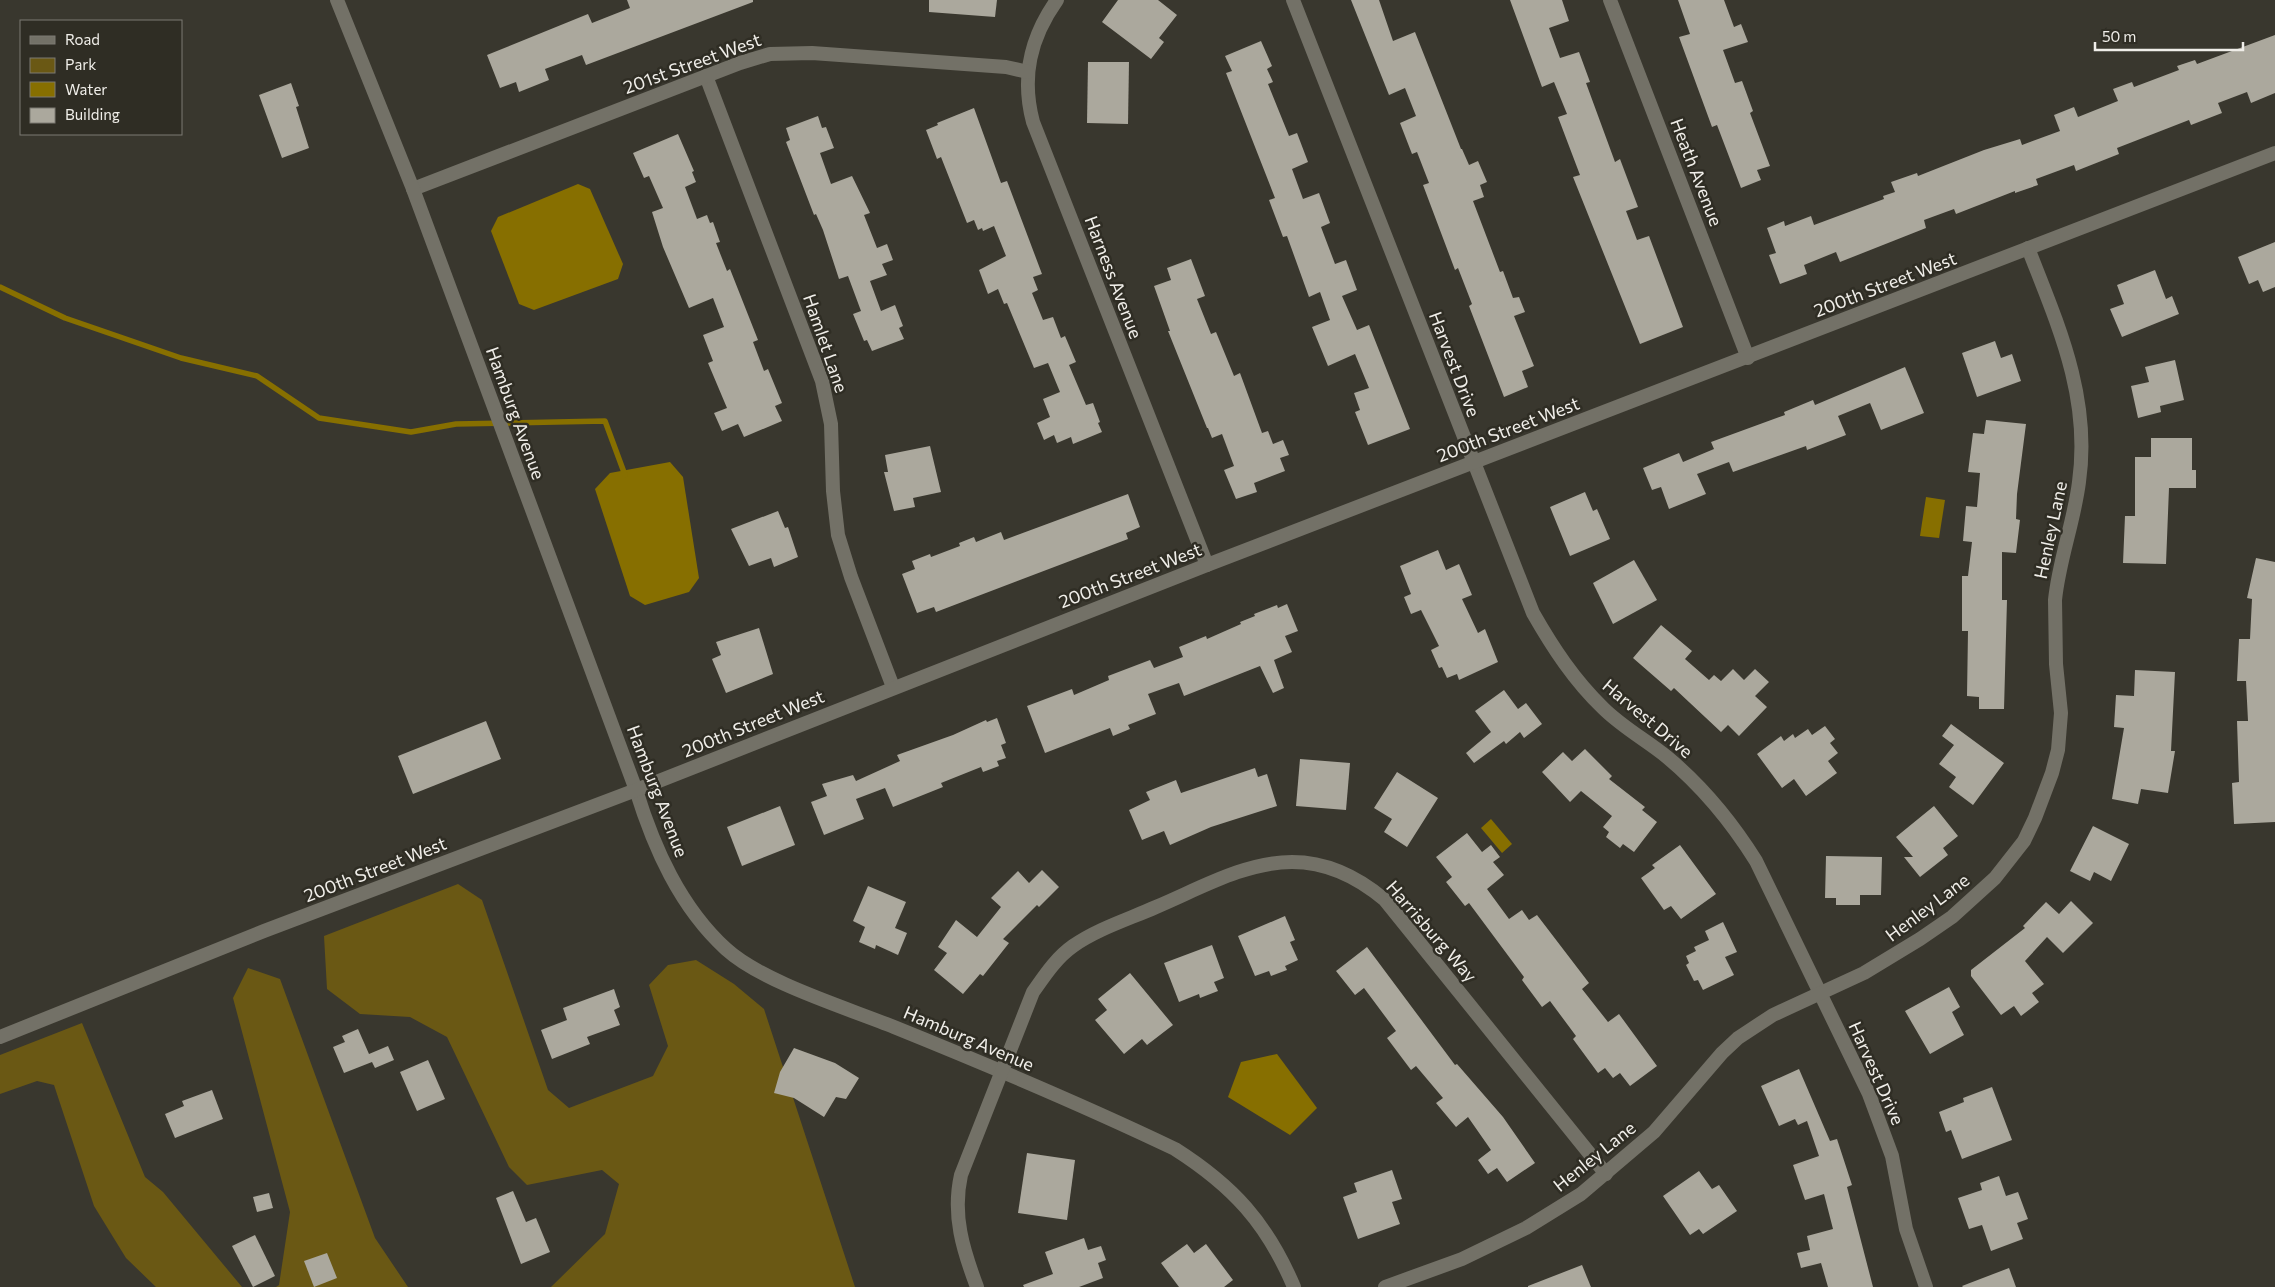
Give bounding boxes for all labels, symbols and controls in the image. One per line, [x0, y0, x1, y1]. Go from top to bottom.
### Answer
legend [20, 20, 182, 135]
scale bar [2095, 20, 2242, 52]
text: 50 m [2102, 27, 2136, 45]
street label: 201st Street West [620, 28, 764, 98]
text: Road [65, 30, 100, 48]
text: Park [65, 55, 96, 73]
text: Water [65, 80, 107, 98]
text: Building [65, 105, 120, 123]
street label: Heath Avenue [1666, 115, 1728, 229]
street label: Harness Avenue [1080, 213, 1148, 341]
street label: 200th Street West [1811, 247, 1959, 321]
street label: Hamlet Lane [799, 291, 853, 395]
street label: Harvest Drive [1425, 308, 1485, 420]
street label: Hamburg Avenue [482, 344, 550, 482]
street label: 200th Street West [1434, 392, 1582, 466]
street label: Henley Lane [2029, 479, 2071, 581]
street label: 200th Street West [1056, 538, 1204, 612]
street label: Harvest Drive [1598, 674, 1698, 762]
street label: 200th Street West [679, 685, 827, 761]
street label: Hamburg Avenue [623, 722, 693, 860]
street label: 200th Street West [301, 832, 449, 906]
street label: Henley Lane [1881, 868, 1973, 946]
street label: Harrisburg Way [1382, 876, 1482, 986]
street label: Hamburg Avenue [900, 1001, 1038, 1075]
street label: Harvest Drive [1844, 1018, 1910, 1128]
street label: Henley Lane [1548, 1116, 1640, 1196]

